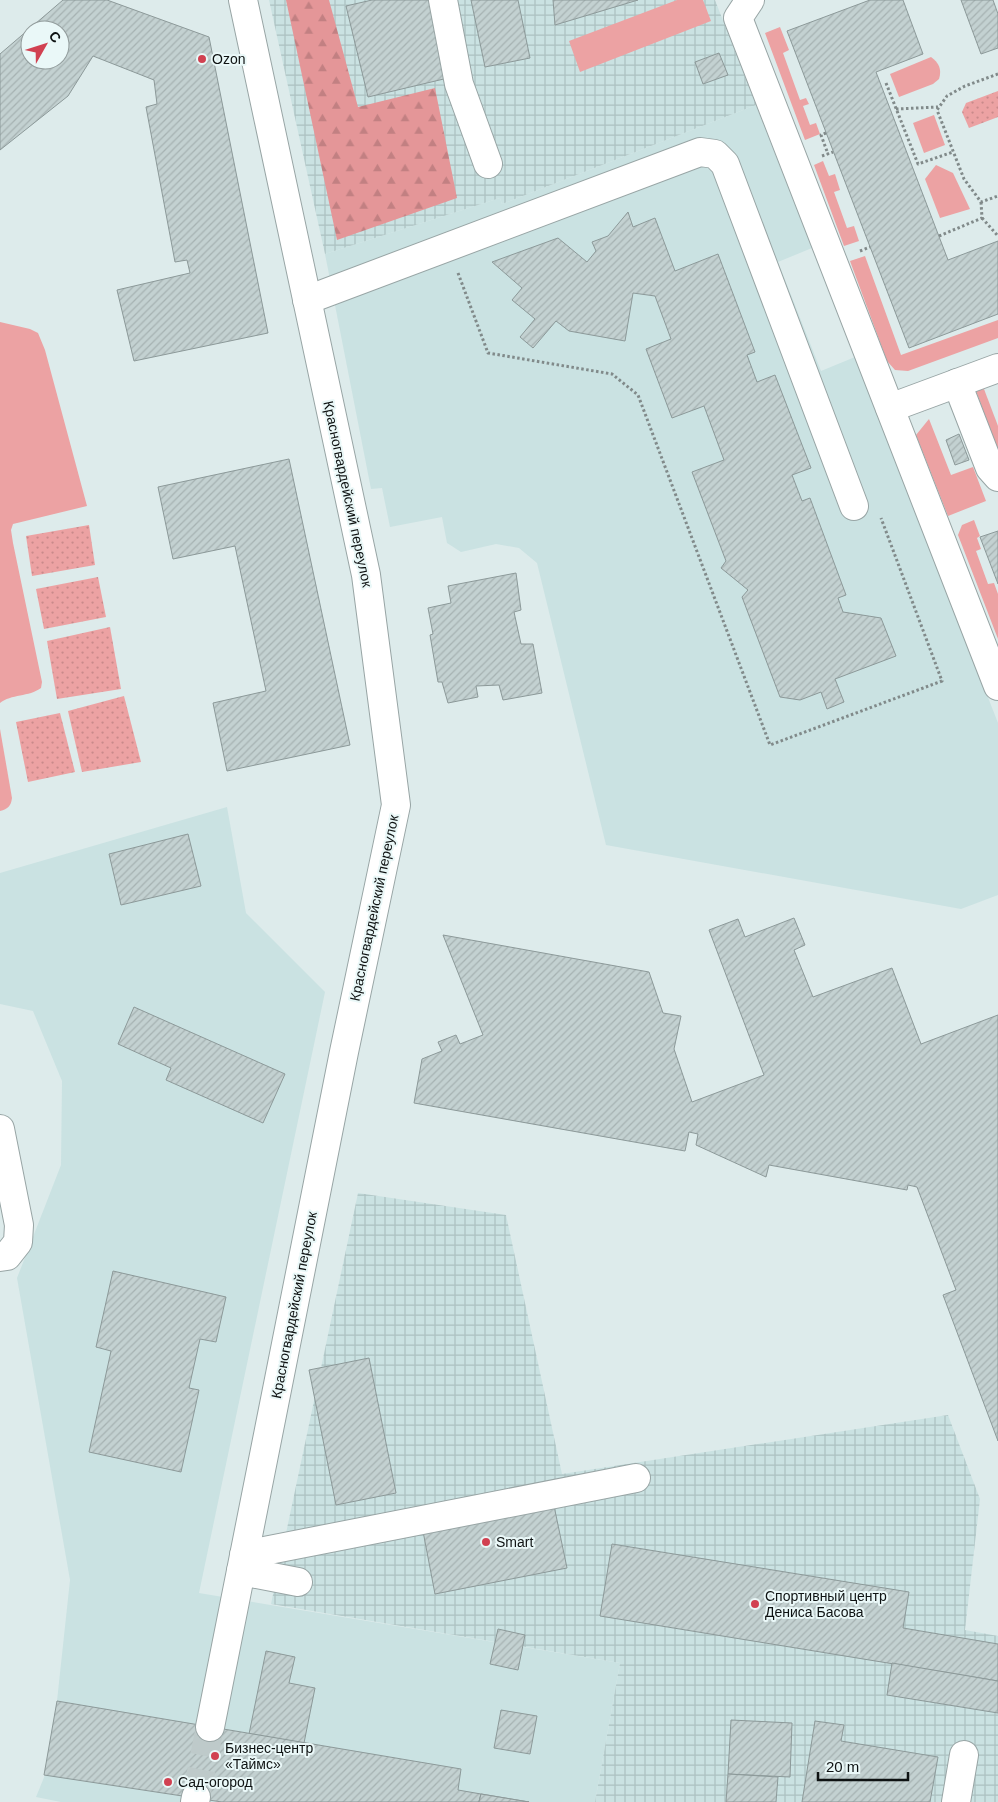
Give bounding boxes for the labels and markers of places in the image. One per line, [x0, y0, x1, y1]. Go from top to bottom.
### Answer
place label: Ozon [212, 51, 245, 67]
marker: Ozon [196, 53, 208, 65]
place label: Smart [496, 1534, 533, 1550]
marker: Smart [480, 1536, 492, 1548]
place label: Спортивный центр Дениса Басова [765, 1588, 887, 1620]
marker: Спортивный центр Дениса Басова [749, 1598, 761, 1610]
place label: Бизнес-центр «Таймс» [225, 1740, 313, 1772]
marker: Бизнес-центр «Таймс» [209, 1750, 221, 1762]
place label: Сад-огород [178, 1774, 253, 1790]
marker: Сад-огород [162, 1776, 174, 1788]

